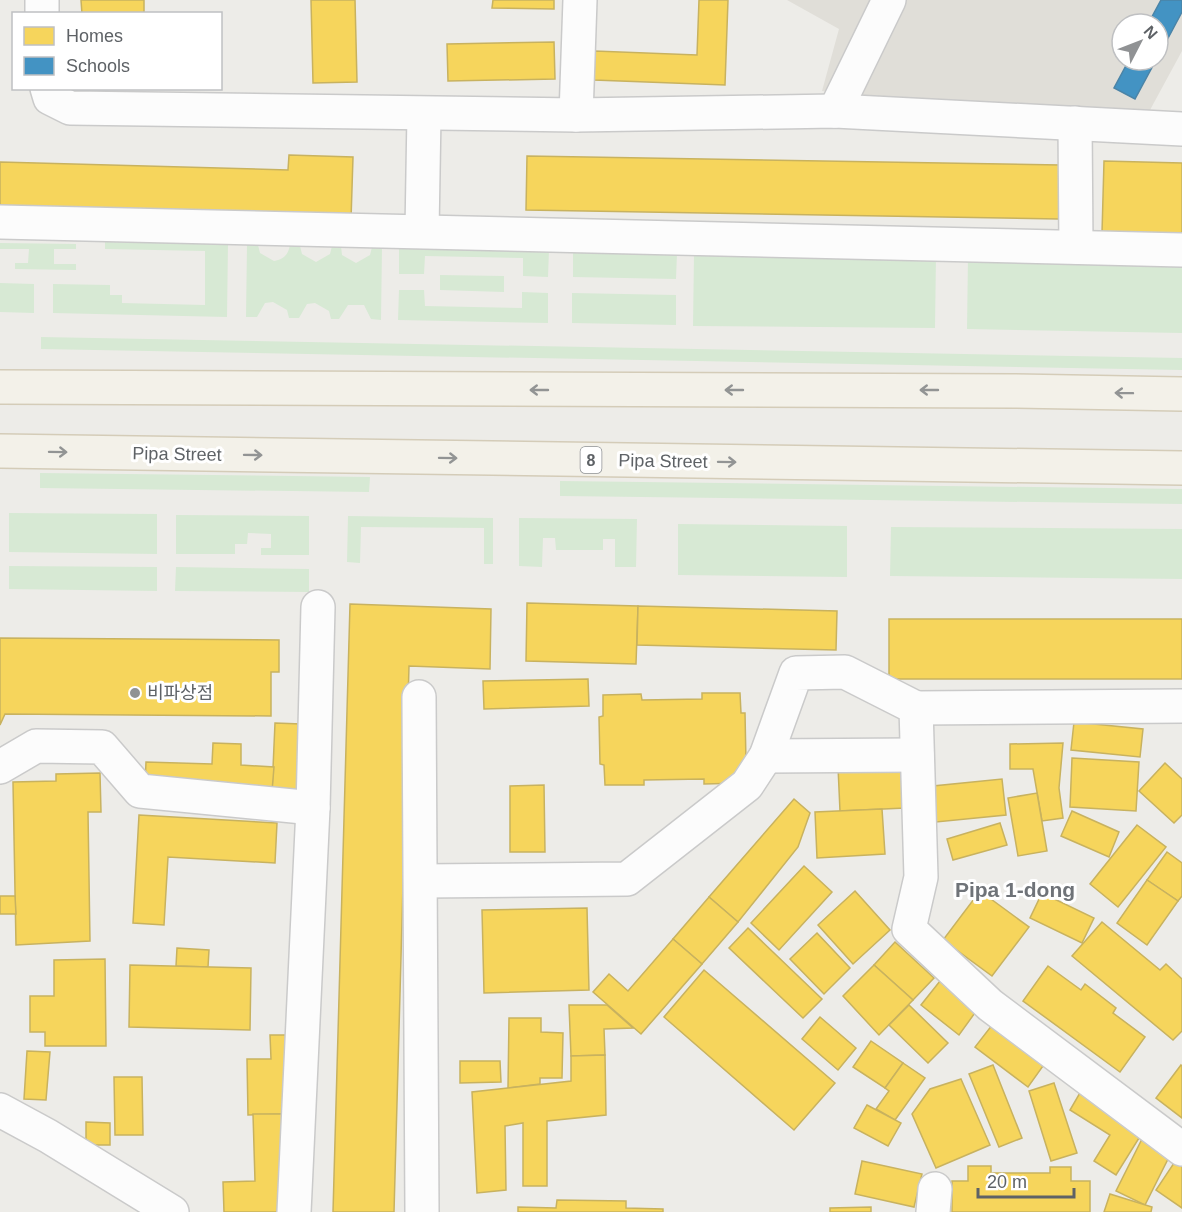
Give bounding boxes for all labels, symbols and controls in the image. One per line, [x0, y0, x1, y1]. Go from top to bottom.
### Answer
legend [12, 12, 222, 90]
north arrow [1110, 12, 1170, 72]
text: N [1141, 22, 1161, 42]
text: Homes [66, 26, 123, 46]
text: Schools [66, 56, 130, 76]
one-way arrow [529, 384, 549, 396]
one-way arrow [724, 384, 744, 396]
one-way arrow [919, 384, 939, 396]
one-way arrow [1114, 387, 1134, 399]
street label: Pipa Street [132, 443, 222, 465]
one-way arrow [48, 446, 68, 458]
road number: 8 [580, 447, 602, 473]
one-way arrow [243, 450, 263, 461]
street label: Pipa Street [618, 450, 708, 472]
one-way arrow [438, 452, 458, 464]
one-way arrow [717, 456, 737, 468]
place label: 비파상점 [147, 683, 213, 703]
marker: 비파상점 [128, 686, 142, 700]
district label: Pipa 1-dong [955, 878, 1075, 901]
scale bar [978, 1161, 1074, 1199]
text: 20 m [987, 1172, 1027, 1192]

